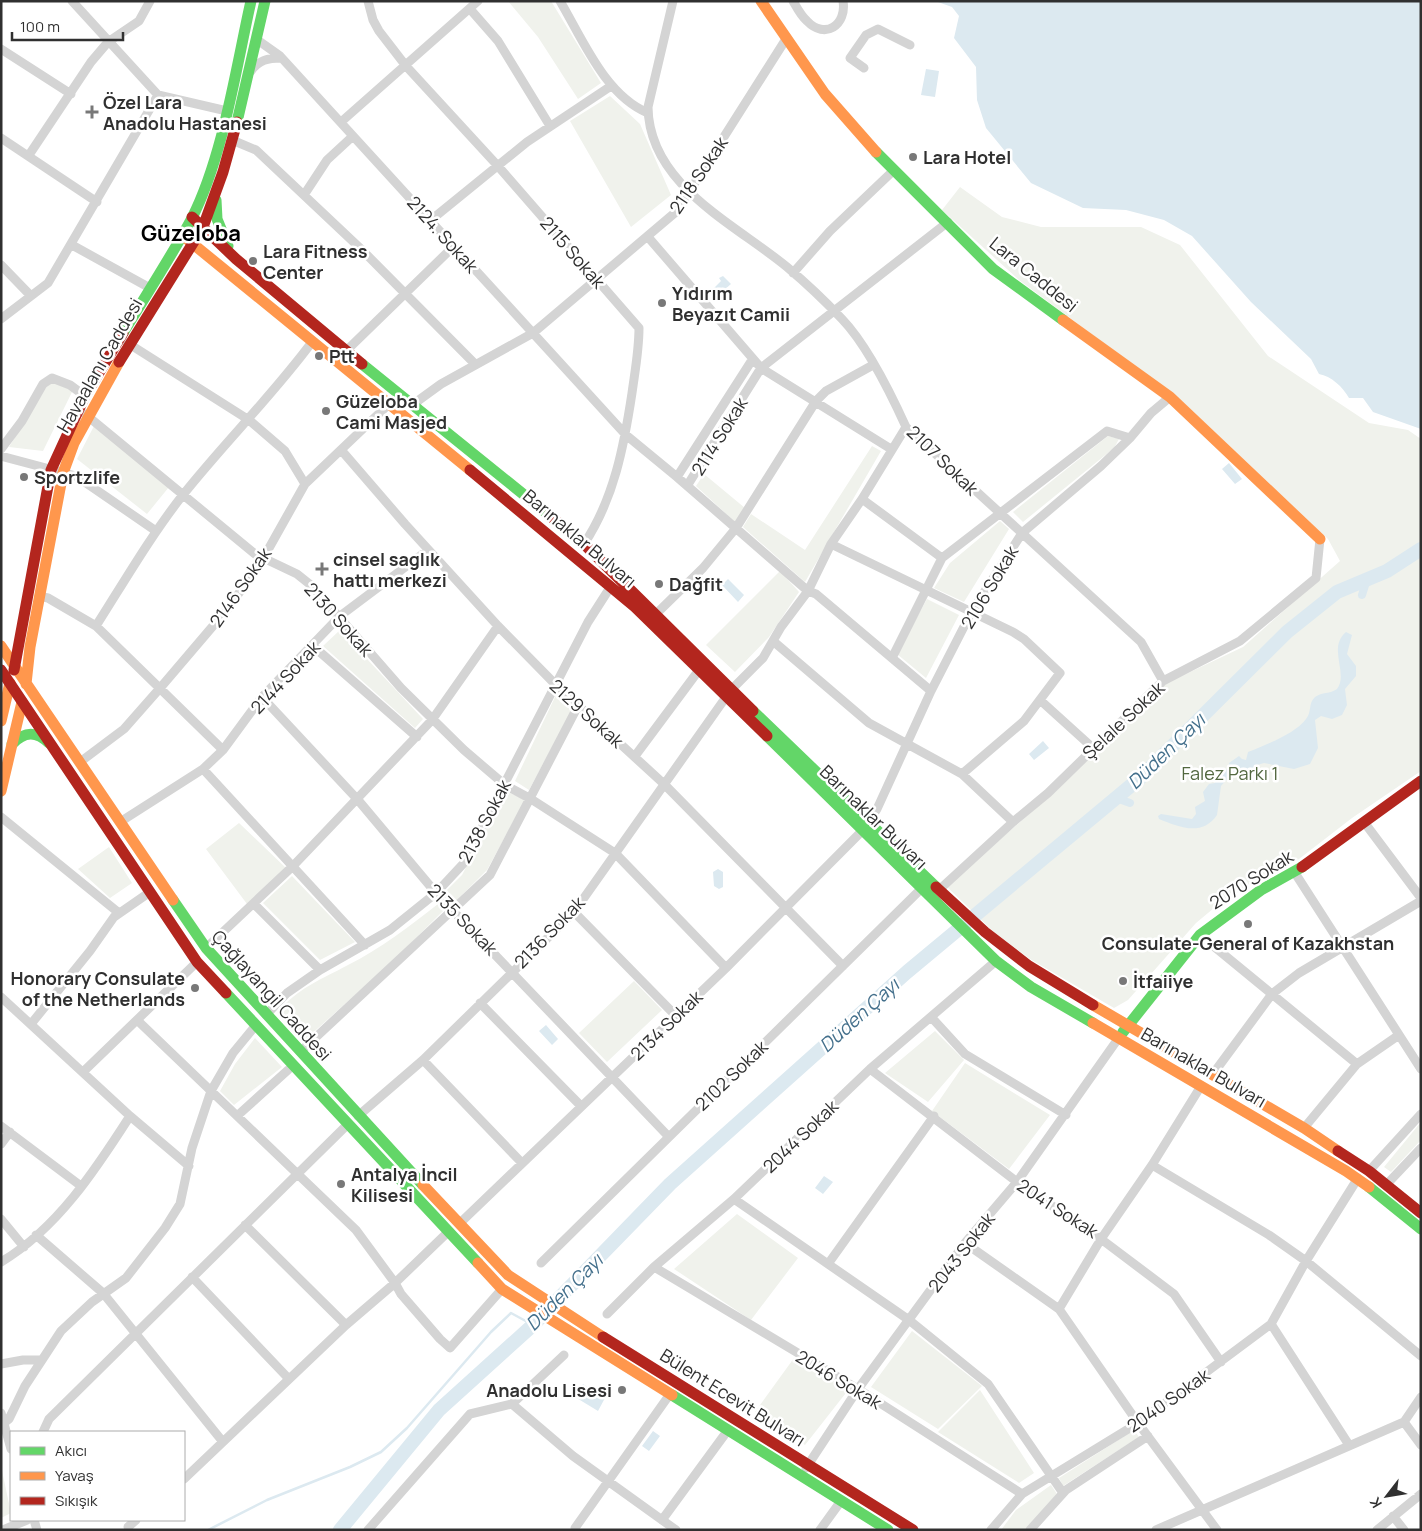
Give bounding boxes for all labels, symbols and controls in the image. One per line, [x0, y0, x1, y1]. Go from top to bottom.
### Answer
scale bar [12, 10, 124, 42]
text: 100 m [20, 16, 60, 37]
place label: Özel Lara Anadolu Hastanesi [103, 90, 267, 135]
marker: Özel Lara Anadolu Hastanesi [85, 105, 99, 119]
street label: 2118 Sokak [663, 131, 733, 218]
place label: Lara Hotel [923, 145, 1011, 169]
marker: Lara Hotel [907, 151, 919, 163]
street label: 2124. Sokak [402, 191, 484, 278]
street label: 2115 Sokak [535, 211, 612, 294]
district label: Güzeloba [141, 218, 241, 248]
street label: Lara Caddesi [985, 231, 1083, 317]
place label: Lara Fitness Center [263, 239, 368, 284]
marker: Lara Fitness Center [247, 255, 259, 267]
place label: Yıdırım Beyazıt Camii [672, 281, 790, 326]
street label: Havaalanı Caddesi [51, 293, 147, 437]
marker: Yıdırım Beyazıt Camii [656, 297, 668, 309]
place label: Ptt [329, 344, 355, 368]
marker: Ptt [313, 350, 325, 362]
place label: Güzeloba Cami Masjed [336, 389, 447, 434]
street label: 2114 Sokak [685, 391, 753, 480]
marker: Güzeloba Cami Masjed [320, 405, 332, 417]
street label: 2107 Sokak [902, 420, 985, 501]
place label: Sportzlife [34, 465, 120, 489]
marker: Sportzlife [18, 471, 30, 483]
street label: Barınaklar Bulvarı [518, 484, 642, 592]
street label: 2106 Sokak [955, 540, 1024, 633]
street label: 2146 Sokak [204, 541, 277, 632]
place label: cinsel saglık hattı merkezi [333, 547, 447, 592]
marker: cinsel saglık hattı merkezi [315, 562, 329, 576]
place label: Dağfit [669, 572, 723, 596]
street label: 2130 Sokak [299, 577, 379, 662]
marker: Dağfit [653, 578, 665, 590]
street label: 2144 Sokak [245, 634, 326, 719]
street label: 2129 Sokak [545, 673, 630, 753]
street label: Şelale Sokak [1077, 675, 1170, 764]
water label: Düden Çayı [1121, 706, 1212, 795]
street label: Barınaklar Bulvarı [815, 759, 933, 875]
park label: Falez Parkı 1 [1181, 761, 1279, 785]
street label: 2138 Sokak [452, 774, 516, 867]
street label: 2070 Sokak [1205, 843, 1298, 914]
street label: 2135 Sokak [423, 878, 504, 961]
street label: 2136 Sokak [509, 890, 590, 973]
marker: Consulate-General of Kazakhstan [1242, 918, 1254, 930]
street label: Çağlayangil Caddesi [207, 925, 337, 1065]
place label: Consulate-General of Kazakhstan [1102, 931, 1394, 955]
place label: Honorary Consulate of the Netherlands [11, 966, 185, 1011]
place label: İtfaiiye [1133, 969, 1194, 993]
water label: Düden Çayı [813, 971, 906, 1058]
marker: İtfaiiye [1117, 975, 1129, 987]
marker: Honorary Consulate of the Netherlands [189, 982, 201, 994]
street label: 2134 Sokak [625, 984, 708, 1065]
street label: Barınaklar Bulvarı [1137, 1021, 1271, 1113]
street label: 2102 Sokak [690, 1034, 773, 1115]
street label: 2044 Sokak [757, 1093, 844, 1178]
place label: Antalya İncil Kilisesi [351, 1162, 458, 1207]
street label: 2041 Sokak [1013, 1173, 1104, 1244]
marker: Antalya İncil Kilisesi [335, 1178, 347, 1190]
street label: 2043 Sokak [922, 1206, 1000, 1297]
water label: Düden Çayı [520, 1247, 609, 1336]
street label: Bülent Ecevit Bulvarı [656, 1343, 810, 1451]
street label: 2046 Sokak [792, 1344, 887, 1415]
street label: 2040 Sokak [1122, 1362, 1215, 1437]
place label: Anadolu Lisesi [486, 1378, 612, 1402]
marker: Anadolu Lisesi [616, 1384, 628, 1396]
legend [10, 1431, 185, 1521]
text: Akıcı [55, 1440, 87, 1461]
text: Yavaş [55, 1465, 94, 1486]
north arrow [1362, 1471, 1412, 1521]
text: Sıkışık [55, 1490, 98, 1511]
text: K [1364, 1493, 1386, 1512]

